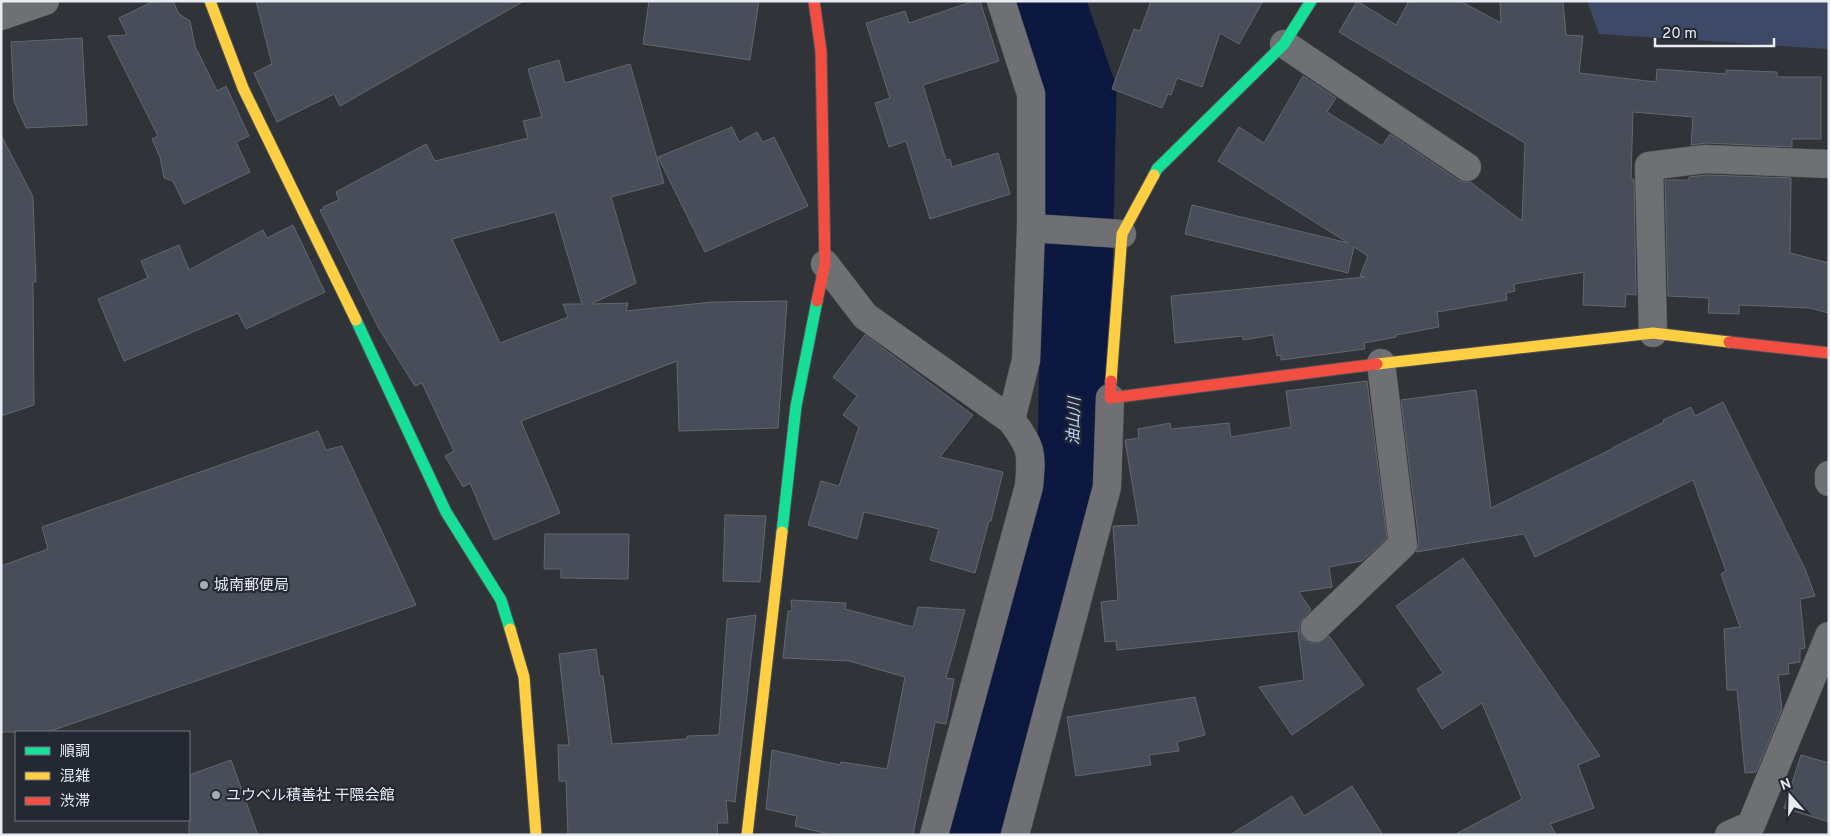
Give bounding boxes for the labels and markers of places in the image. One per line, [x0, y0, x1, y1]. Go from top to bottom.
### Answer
place label: 城南郵便局 [214, 577, 289, 596]
marker: 城南郵便局 [198, 579, 210, 591]
place label: ユウベル積善社 干隈会館 [226, 787, 395, 806]
marker: ユウベル積善社 干隈会館 [210, 789, 222, 801]

